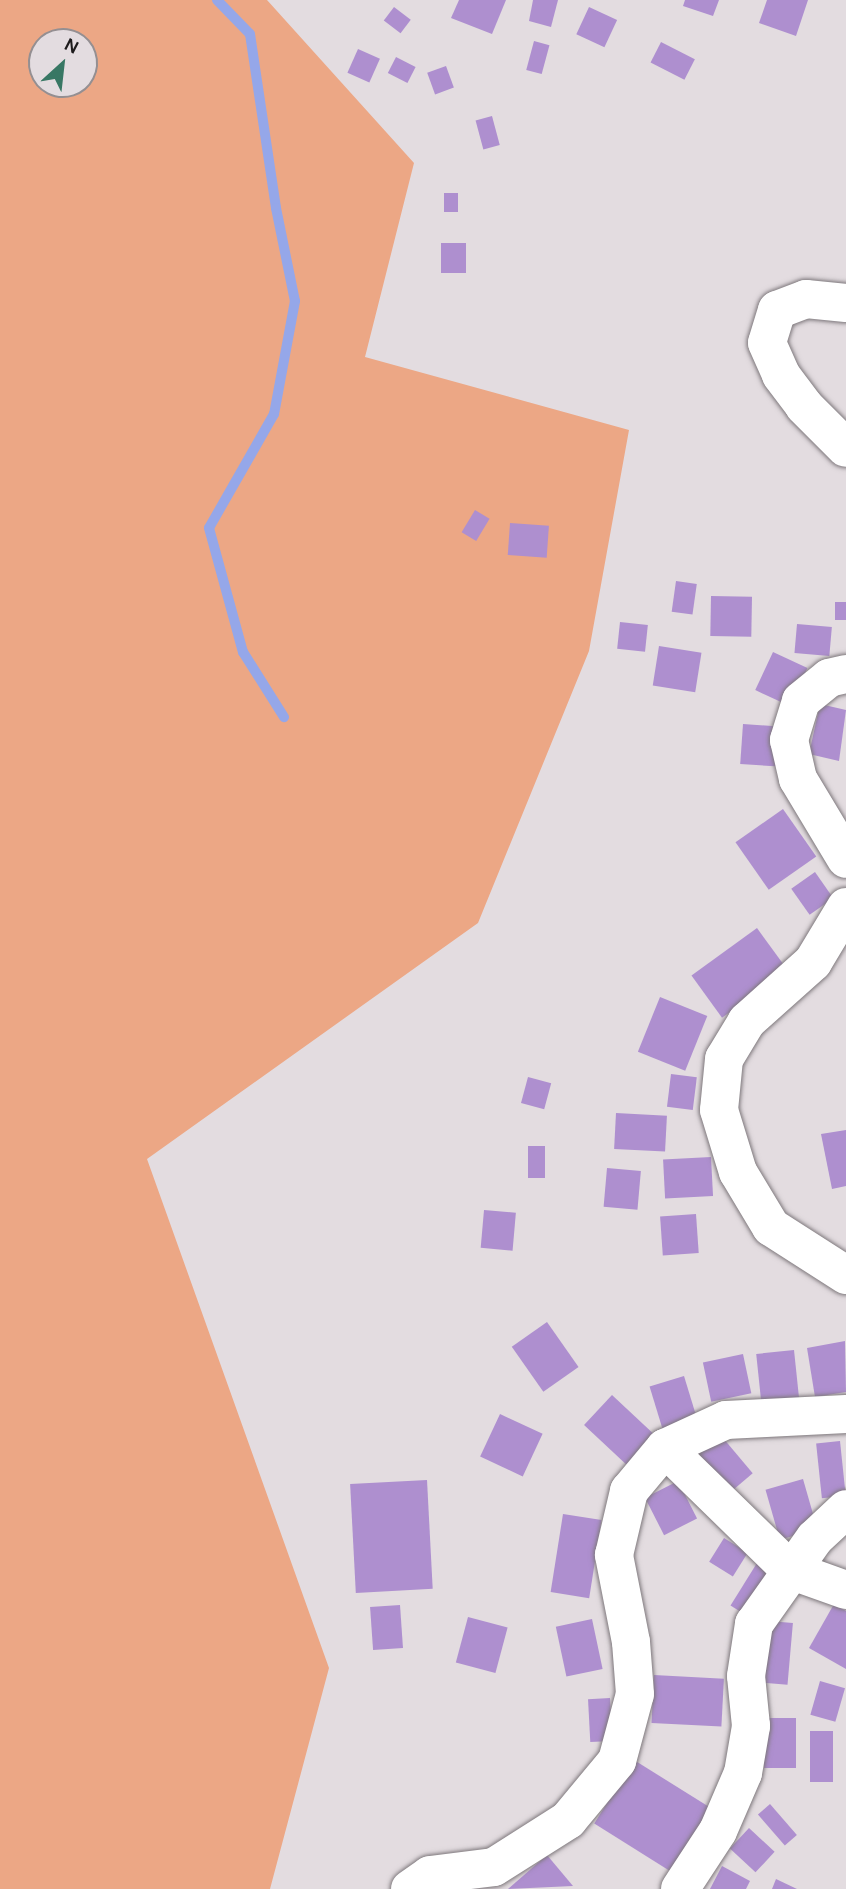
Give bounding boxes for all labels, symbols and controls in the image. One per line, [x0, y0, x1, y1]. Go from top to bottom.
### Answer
north arrow [28, 28, 98, 98]
text: N [61, 33, 83, 59]

